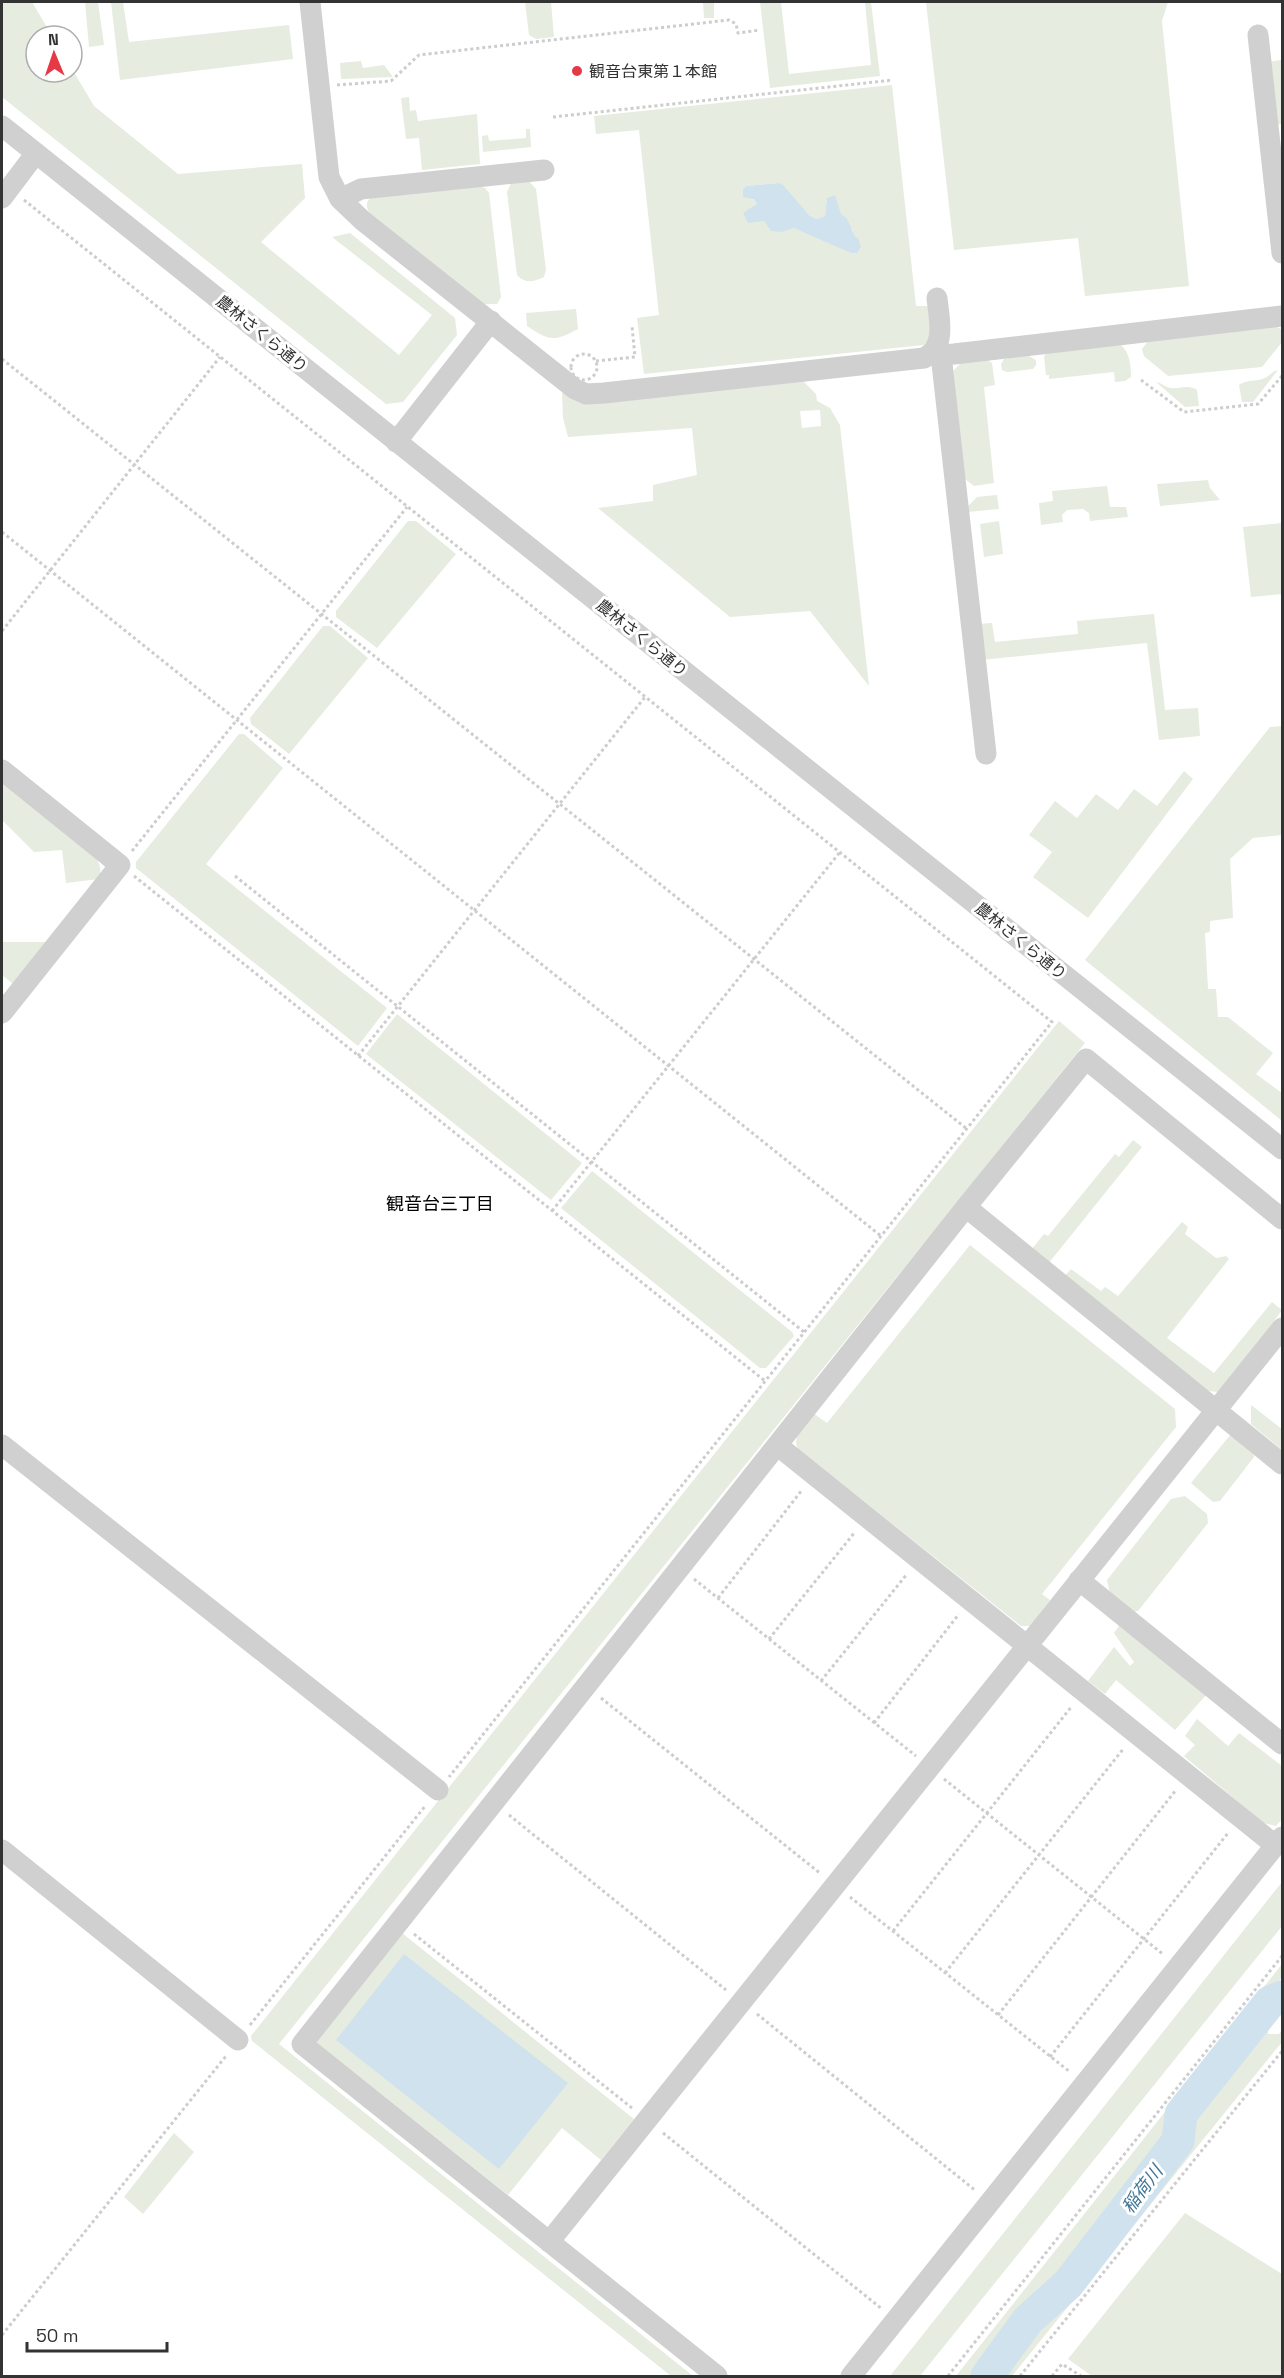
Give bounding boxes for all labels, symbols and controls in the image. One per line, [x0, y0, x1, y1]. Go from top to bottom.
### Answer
north arrow [24, 24, 84, 84]
text: N [48, 29, 59, 50]
place label: 観音台東第１本館 [589, 61, 717, 82]
marker: 観音台東第１本館 [570, 64, 584, 78]
street label: 農林さくら通り [212, 291, 312, 377]
street label: 農林さくら通り [592, 595, 692, 681]
street label: 農林さくら通り [971, 898, 1071, 984]
district label: 観音台三丁目 [386, 1192, 494, 1215]
water label: 稲荷川 [1117, 2159, 1169, 2217]
scale bar [27, 2315, 166, 2353]
text: 50 m [36, 2324, 78, 2347]

